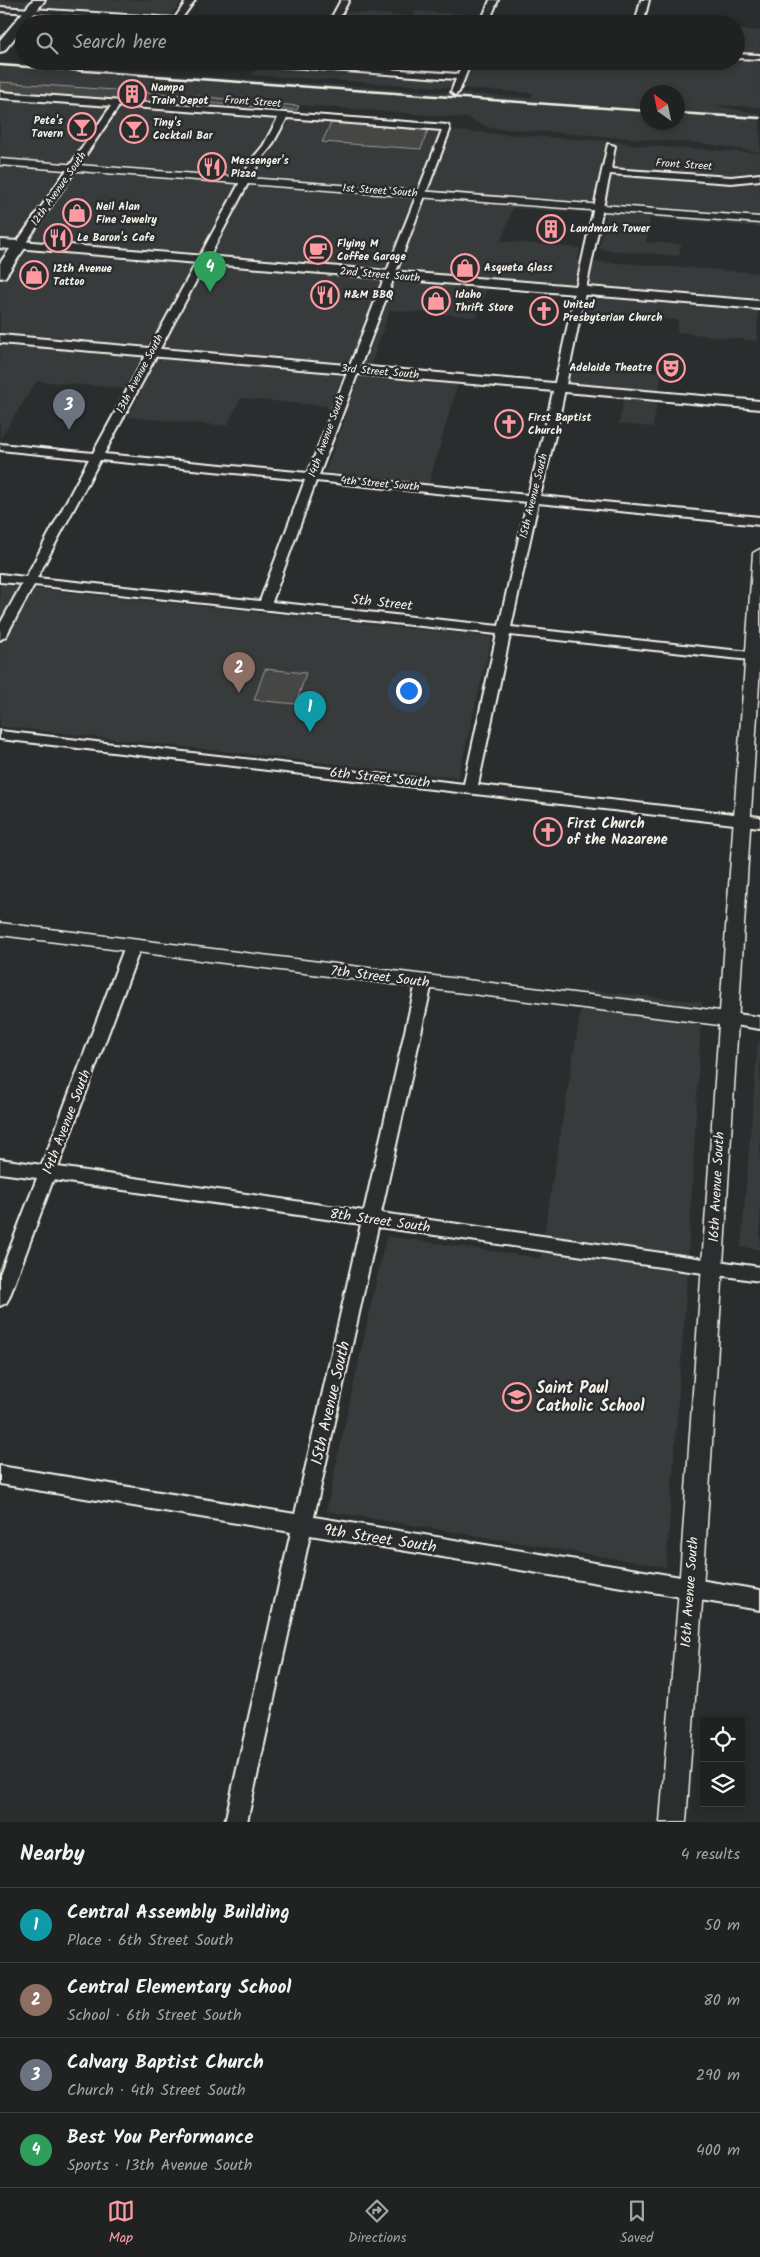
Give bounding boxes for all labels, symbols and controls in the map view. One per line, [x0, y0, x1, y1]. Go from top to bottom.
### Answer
search box [15, 15, 745, 70]
text: Search here [73, 28, 167, 58]
icon: search [33, 29, 61, 57]
building icon: Nampa Train Depot [117, 79, 147, 109]
place label: Nampa Train Depot [151, 79, 209, 110]
north arrow [640, 85, 685, 130]
street label: Front Street [224, 91, 283, 113]
place label: Pete's Tavern [31, 112, 64, 143]
bar icon: Pete's Tavern [67, 112, 97, 142]
bar icon: Tiny's Cocktail Bar [119, 114, 149, 144]
place label: Tiny's Cocktail Bar [153, 114, 214, 145]
street label: 12th Avenue South [27, 148, 92, 230]
restaurant icon: Messenger's Pizza [197, 152, 227, 182]
place label: Messenger's Pizza [231, 152, 289, 183]
street label: Front Street [655, 154, 714, 176]
street label: 1st Street South [342, 179, 418, 203]
shop icon: Neil Alan Fine Jewelry [62, 198, 92, 228]
place label: Neil Alan Fine Jewelry [96, 198, 157, 229]
building icon: Landmark Tower [536, 214, 566, 244]
place label: Landmark Tower [570, 220, 651, 238]
restaurant icon: Le Baron's Cafe [43, 223, 73, 253]
place label: Le Baron's Cafe [77, 229, 155, 247]
cafe icon: Flying M Coffee Garage [303, 235, 333, 265]
place label: Flying M Coffee Garage [337, 235, 406, 266]
pin: 4 [194, 251, 226, 292]
shop icon: Asqueta Glass [450, 253, 480, 283]
place label: Asqueta Glass [484, 259, 554, 277]
shop icon: 12th Avenue Tattoo [19, 260, 49, 290]
place label: 12th Avenue Tattoo [53, 260, 113, 291]
street label: 2nd Street South [339, 263, 421, 287]
restaurant icon: H&M BBQ [310, 280, 340, 310]
place label: H&M BBQ [344, 286, 394, 304]
shop icon: Idaho Thrift Store [421, 286, 451, 316]
place label: Idaho Thrift Store [455, 286, 514, 317]
church icon: United Presbyterian Church [529, 296, 559, 326]
place label: United Presbyterian Church [563, 296, 662, 327]
street label: 13th Avenue South [112, 331, 168, 417]
theatre icon: Adelaide Theatre [656, 353, 686, 383]
place label: Adelaide Theatre [569, 359, 653, 377]
street label: 3rd Street South [340, 360, 420, 384]
pin: 3 [53, 389, 85, 430]
street label: 14th Avenue South [304, 392, 350, 480]
church icon: First Baptist Church [494, 409, 524, 439]
place label: First Baptist Church [528, 409, 592, 440]
street label: 15th Avenue South [515, 452, 553, 540]
street label: 4th Street South [340, 472, 420, 496]
street label: 5th Street [350, 589, 414, 617]
pin: 2 [223, 652, 255, 693]
your location [396, 678, 422, 704]
pin: 1 [294, 691, 326, 732]
street label: 6th Street South [329, 762, 431, 794]
place label: First Church of the Nazarene [567, 813, 668, 851]
church icon: First Church of the Nazarene [533, 817, 563, 847]
street label: 7th Street South [329, 960, 431, 994]
street label: 14th Avenue South [37, 1066, 97, 1178]
street label: 16th Avenue South [703, 1131, 731, 1243]
street label: 8th Street South [328, 1203, 432, 1239]
street label: 15th Avenue South [305, 1339, 357, 1467]
place label: Saint Paul Catholic School [536, 1376, 645, 1419]
school or university icon: Saint Paul Catholic School [502, 1382, 532, 1412]
street label: 9th Street South [322, 1518, 438, 1560]
street label: 16th Avenue South [675, 1536, 705, 1648]
map controls [700, 1717, 745, 1807]
button: locate [700, 1717, 745, 1762]
button: layers [700, 1762, 745, 1807]
text: Nearby [20, 1838, 85, 1871]
text: 4 results [681, 1842, 740, 1867]
text: Central Assembly Building [67, 1898, 290, 1928]
text: 1 [34, 1913, 38, 1938]
text: 50 m [704, 1913, 740, 1938]
text: Place · 6th Street South [67, 1928, 233, 1953]
text: Central Elementary School [67, 1973, 291, 2003]
text: 2 [31, 1988, 41, 2013]
text: 80 m [703, 1988, 740, 2013]
text: School · 6th Street South [67, 2003, 242, 2028]
text: Calvary Baptist Church [67, 2048, 264, 2078]
text: 3 [32, 2063, 40, 2088]
text: 290 m [696, 2063, 740, 2088]
text: Church · 4th Street South [67, 2078, 246, 2103]
text: Best You Performance [67, 2123, 254, 2153]
text: 4 [32, 2138, 40, 2163]
text: 400 m [696, 2138, 740, 2163]
text: Sports · 13th Avenue South [67, 2153, 252, 2178]
tab: Map [107, 2197, 135, 2249]
tab: Directions [348, 2197, 406, 2249]
tab: Saved [620, 2197, 653, 2249]

